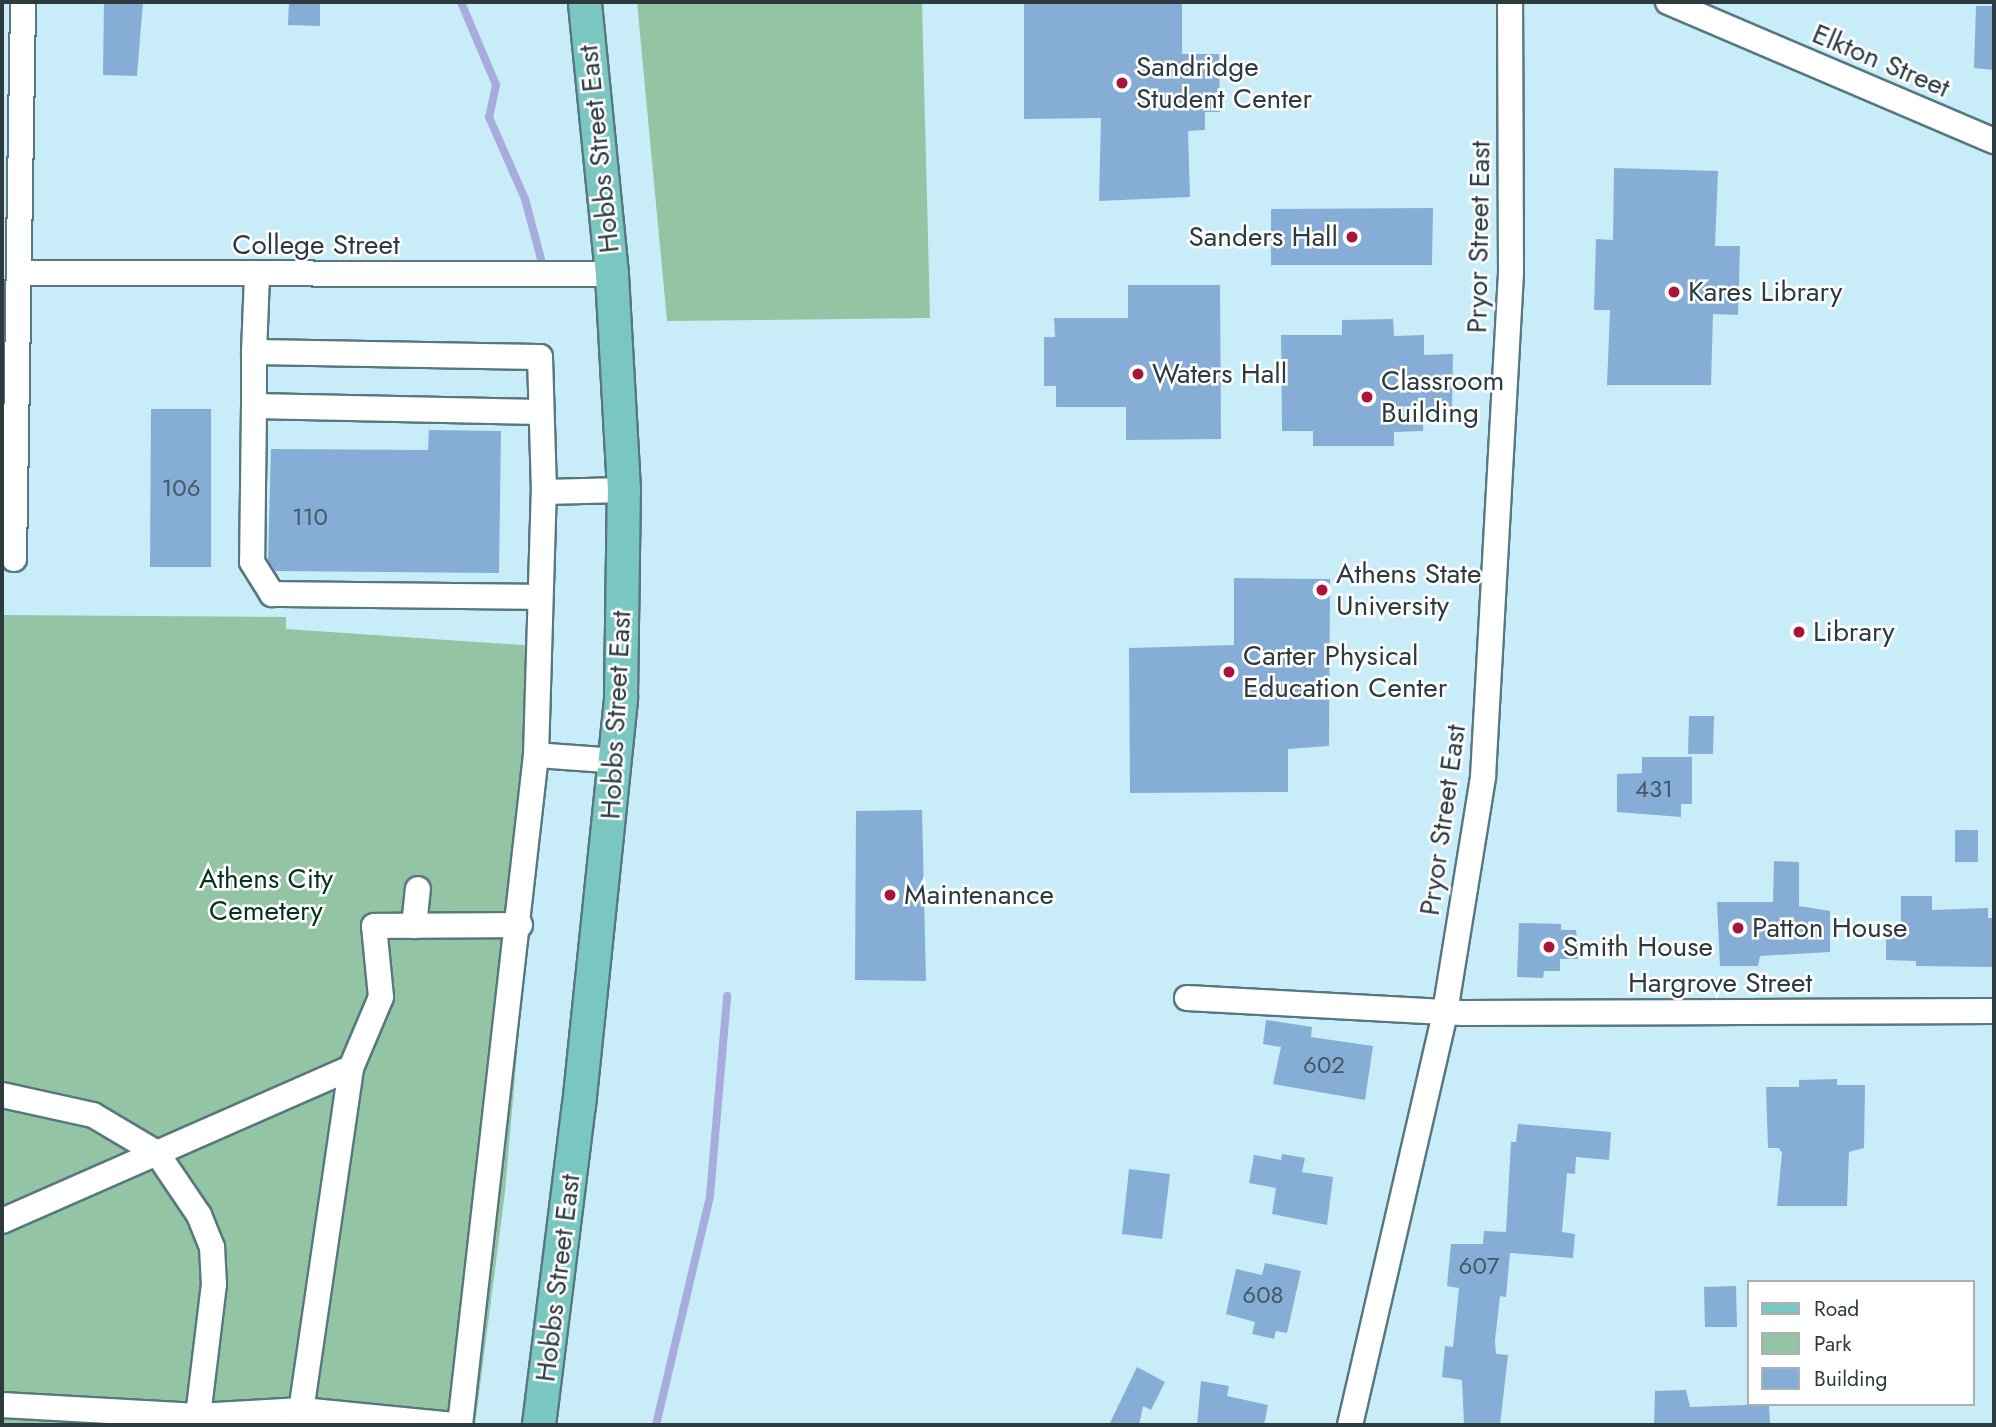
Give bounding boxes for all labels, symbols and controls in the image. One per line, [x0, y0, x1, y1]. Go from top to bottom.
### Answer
street label: Elkton Street [1807, 17, 1955, 105]
street label: Hobbs Street East [571, 43, 627, 255]
place label: Sandridge Student Center [1136, 50, 1312, 116]
marker: Sandridge Student Center [1114, 75, 1130, 91]
street label: Pryor Street East [1461, 140, 1497, 334]
place label: Sanders Hall [1188, 220, 1338, 254]
street label: College Street [232, 228, 400, 262]
marker: Sanders Hall [1344, 229, 1360, 245]
place label: Kares Library [1688, 275, 1842, 309]
marker: Kares Library [1666, 284, 1682, 300]
place label: Waters Hall [1152, 357, 1287, 391]
place label: Classroom Building [1381, 364, 1504, 430]
marker: Waters Hall [1130, 366, 1146, 382]
marker: Classroom Building [1359, 389, 1375, 405]
house number: 106 [161, 474, 201, 502]
house number: 110 [292, 503, 328, 531]
place label: Athens State University [1336, 557, 1481, 623]
marker: Athens State University [1314, 582, 1330, 598]
street label: Hobbs Street East [594, 610, 638, 820]
place label: Library [1813, 615, 1895, 649]
marker: Library [1791, 624, 1807, 640]
place label: Carter Physical Education Center [1243, 639, 1447, 705]
marker: Carter Physical Education Center [1221, 664, 1237, 680]
street label: Pryor Street East [1413, 722, 1473, 918]
house number: 431 [1635, 775, 1673, 803]
park label: Athens City Cemetery [199, 862, 333, 928]
place label: Maintenance [904, 878, 1054, 912]
marker: Maintenance [882, 887, 898, 903]
place label: Patton House [1752, 911, 1908, 945]
marker: Patton House [1730, 920, 1746, 936]
place label: Smith House [1563, 930, 1713, 964]
marker: Smith House [1541, 939, 1557, 955]
street label: Hargrove Street [1628, 966, 1812, 1000]
house number: 602 [1303, 1051, 1345, 1079]
street label: Hobbs Street East [529, 1172, 587, 1384]
house number: 607 [1459, 1252, 1499, 1280]
legend [1748, 1280, 1975, 1406]
house number: 608 [1242, 1281, 1284, 1309]
text: Road [1814, 1294, 1859, 1324]
text: Park [1814, 1329, 1851, 1359]
text: Building [1814, 1364, 1887, 1394]

